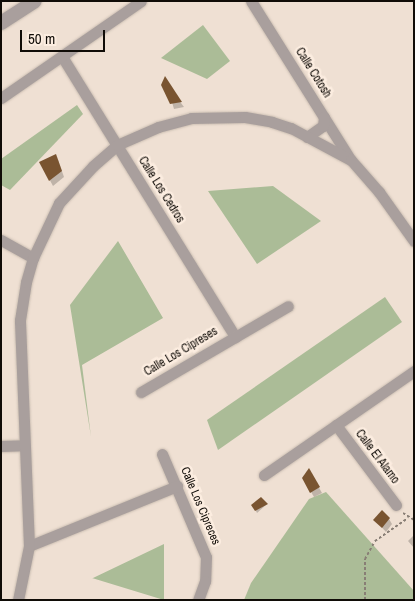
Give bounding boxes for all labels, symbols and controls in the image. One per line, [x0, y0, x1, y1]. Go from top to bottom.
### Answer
scale bar [22, 20, 108, 52]
text: 50 m [28, 28, 55, 49]
street label: Calle Cotosh [292, 45, 334, 101]
street label: Calle Los Cedros [135, 154, 187, 226]
street label: Calle Los Cipreses [142, 324, 220, 380]
street label: Calle El Alamo [352, 427, 402, 487]
street label: Calle Los Cipreces [177, 465, 223, 547]

